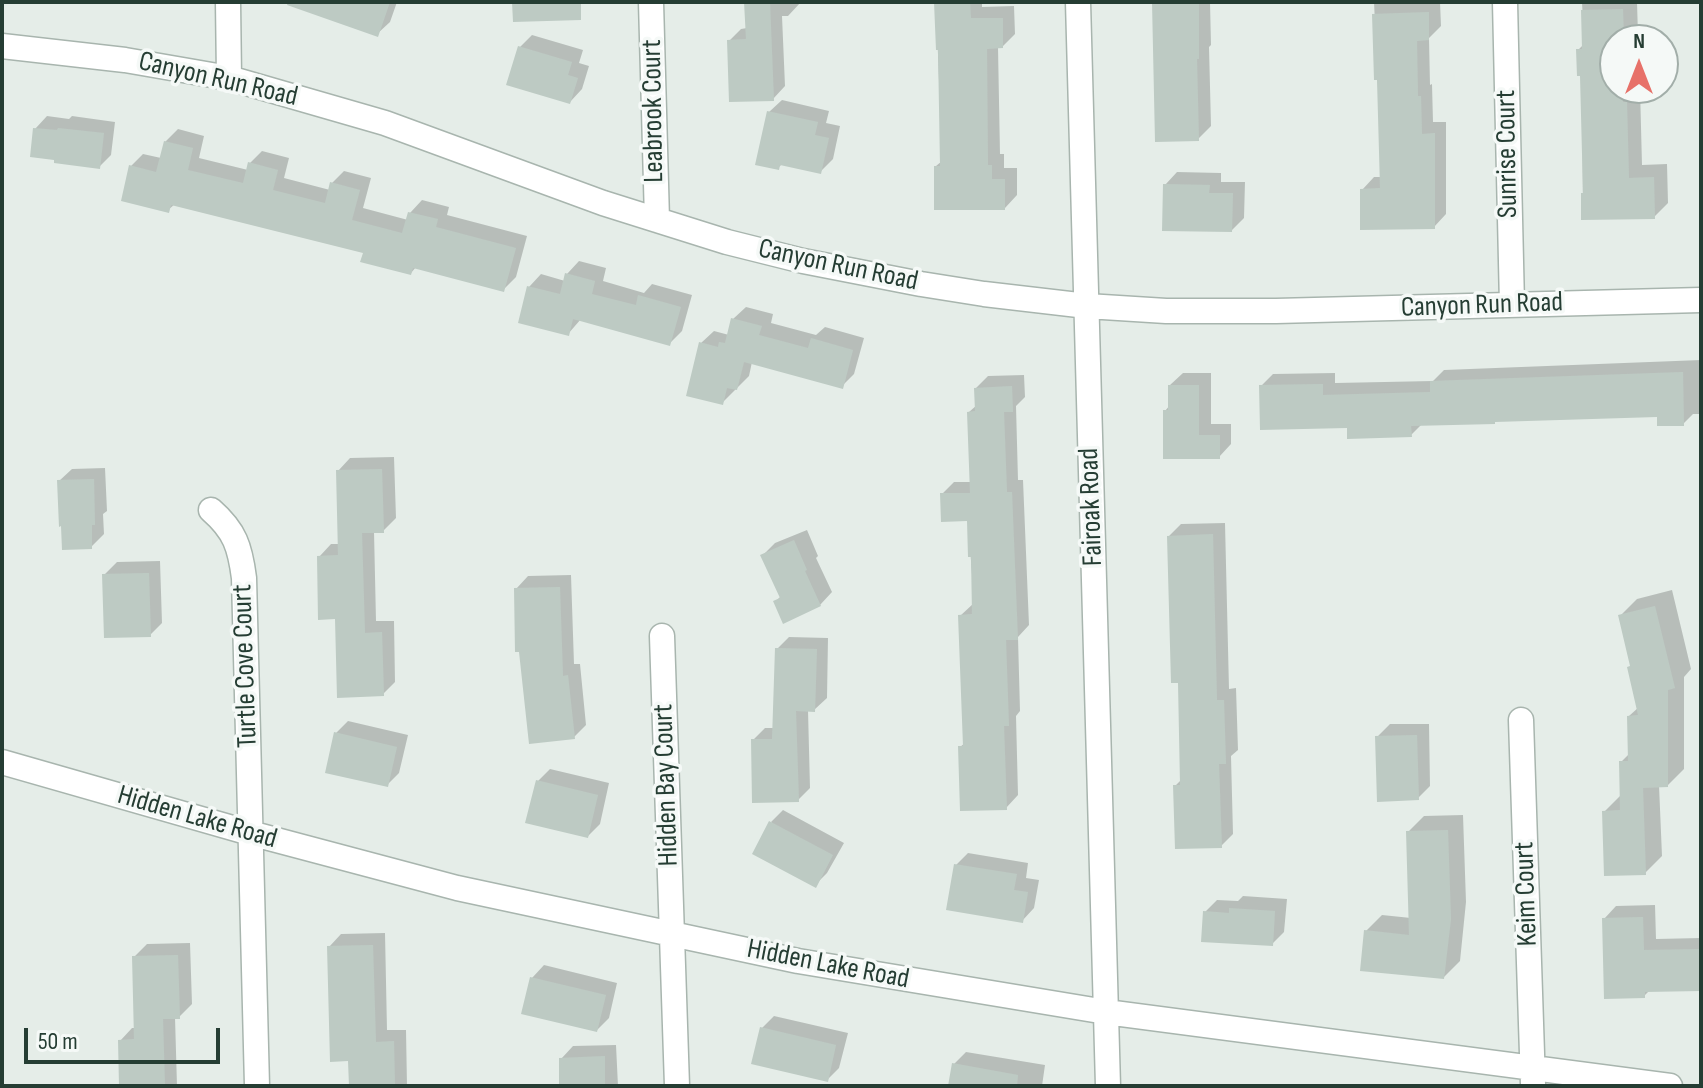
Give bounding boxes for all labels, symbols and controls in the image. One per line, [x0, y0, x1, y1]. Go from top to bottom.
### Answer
north arrow [1599, 24, 1679, 104]
text: N [1633, 28, 1645, 55]
street label: Leabrook Court [636, 39, 672, 183]
street label: Canyon Run Road [135, 45, 301, 115]
street label: Sunrise Court [1490, 90, 1526, 218]
street label: Canyon Run Road [755, 233, 921, 299]
street label: Canyon Run Road [1400, 286, 1564, 326]
street label: Fairoak Road [1073, 448, 1111, 566]
street label: Turtle Cove Court [226, 584, 266, 748]
street label: Hidden Bay Court [647, 703, 687, 867]
street label: Hidden Lake Road [113, 779, 281, 857]
street label: Keim Court [1508, 841, 1546, 947]
street label: Hidden Lake Road [744, 933, 912, 997]
scale bar [28, 1012, 224, 1062]
text: 50 m [38, 1027, 78, 1056]

